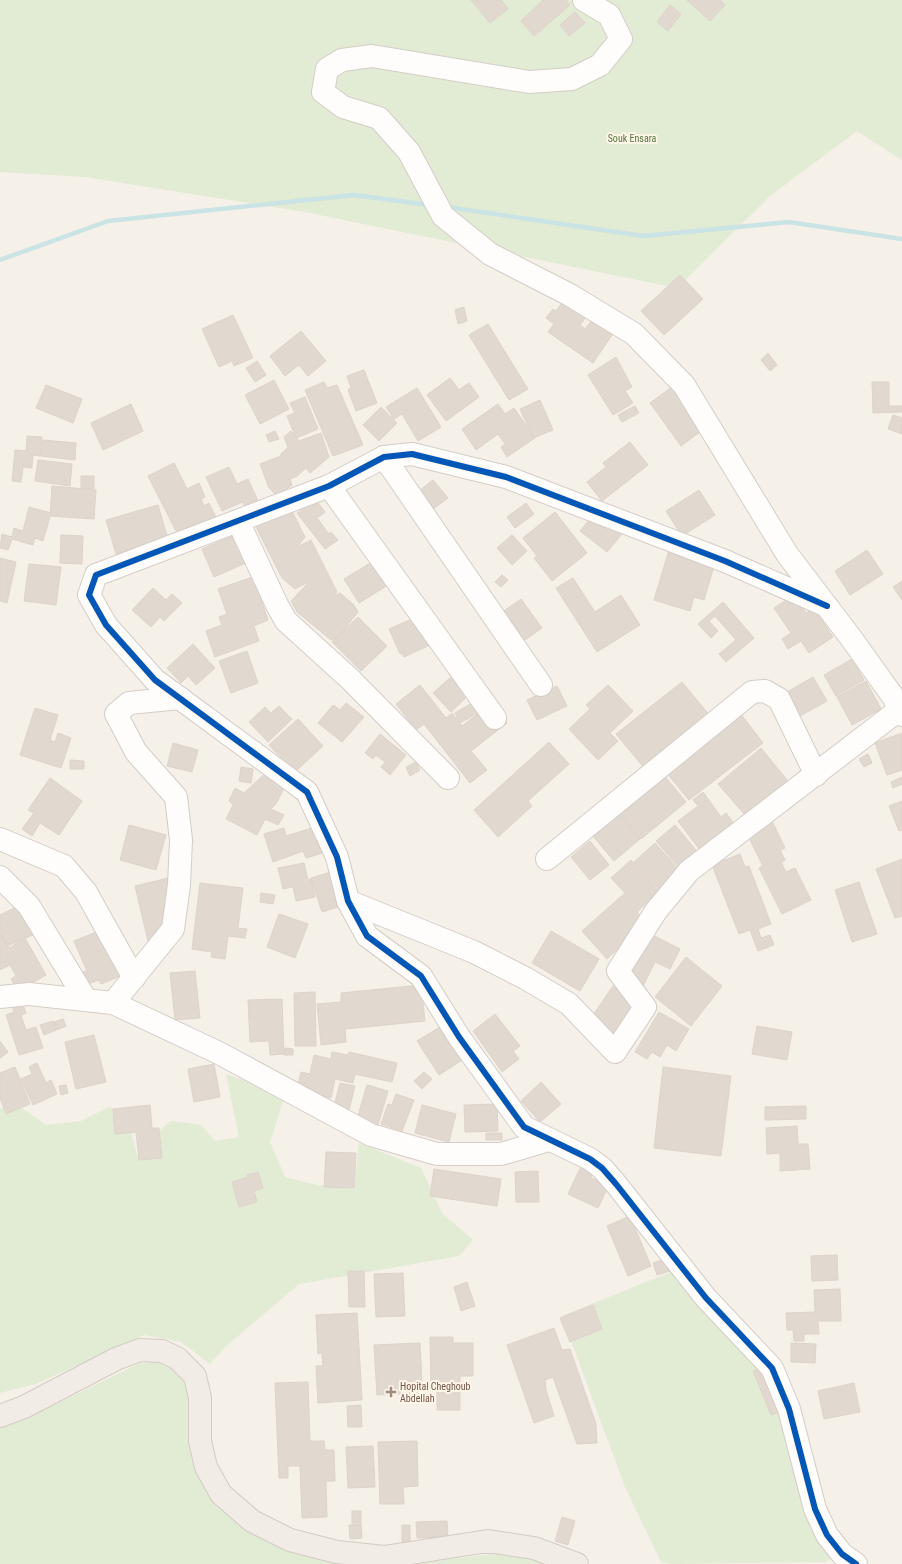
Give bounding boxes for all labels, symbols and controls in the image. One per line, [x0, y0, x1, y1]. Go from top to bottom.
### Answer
park label: Souk Ensara [608, 133, 657, 144]
place label: Hopital Cheghoub Abdellah [400, 1381, 471, 1404]
marker: Hopital Cheghoub Abdellah [385, 1386, 397, 1398]

